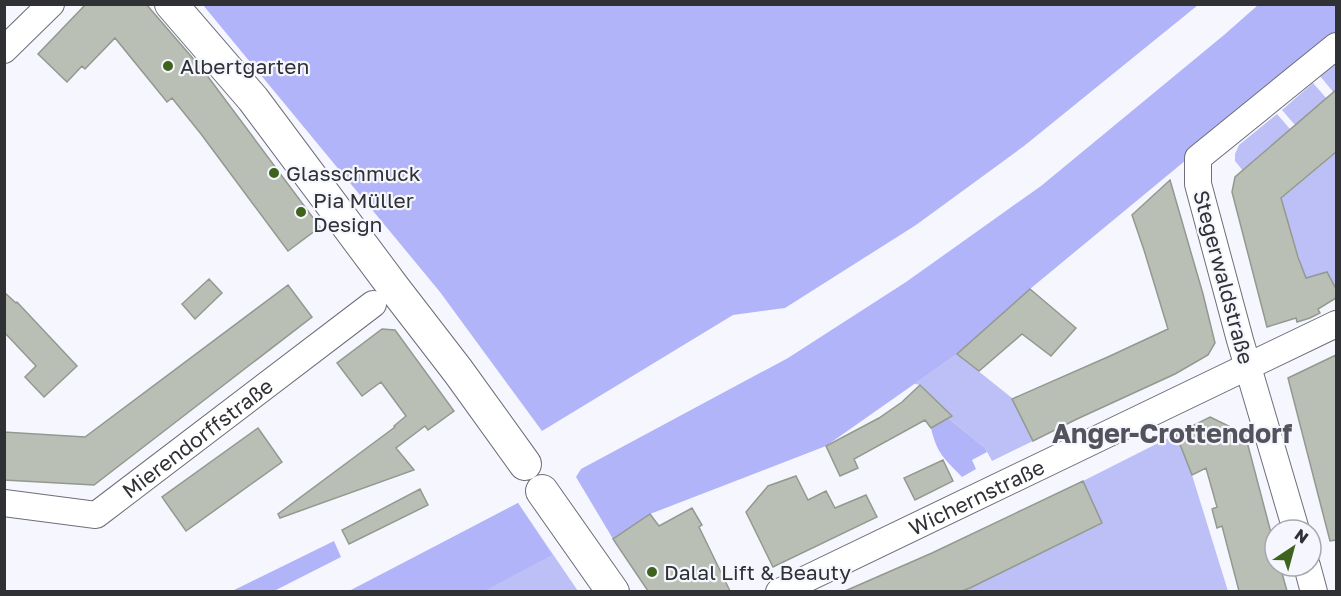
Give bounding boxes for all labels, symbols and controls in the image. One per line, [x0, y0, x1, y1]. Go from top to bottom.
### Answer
place label: Albertgarten [180, 53, 309, 79]
marker: Albertgarten [161, 59, 175, 73]
place label: Glasschmuck [286, 160, 421, 186]
marker: Glasschmuck [267, 166, 281, 180]
place label: Pia Müller Design [313, 187, 414, 237]
street label: Stegerwaldstraße [1188, 187, 1260, 367]
marker: Pia Müller Design [294, 205, 308, 219]
street label: Mierendorffstraße [117, 372, 278, 504]
district label: Anger-Crottendorf [1052, 417, 1292, 449]
street label: Wichernstraße [904, 453, 1048, 541]
north arrow [1263, 518, 1323, 578]
text: N [1291, 524, 1313, 548]
place label: Dalal Lift & Beauty [664, 559, 851, 585]
marker: Dalal Lift & Beauty [645, 565, 659, 579]

